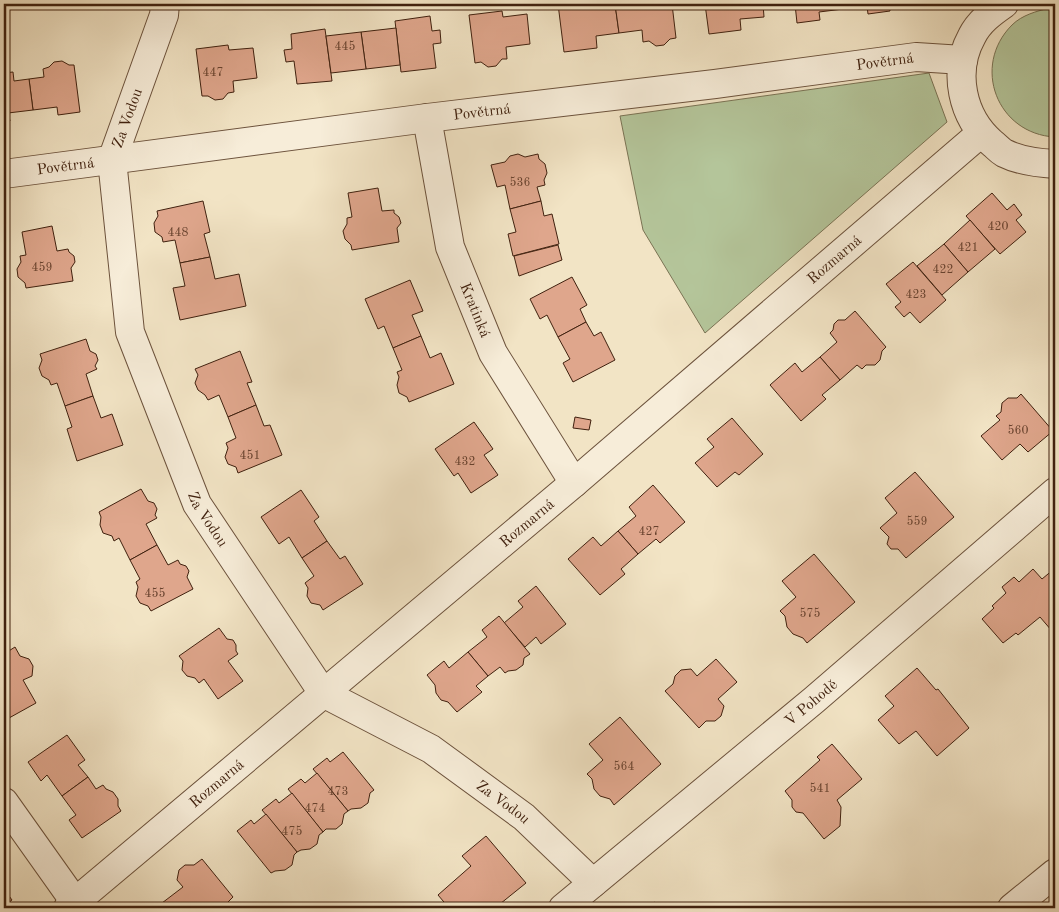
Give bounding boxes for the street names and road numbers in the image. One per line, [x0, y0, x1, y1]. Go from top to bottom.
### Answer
street label: Povětrná [855, 51, 915, 74]
street label: Za Vodou [111, 87, 146, 150]
street label: Povětrná [453, 102, 512, 124]
street label: Povětrná [36, 156, 96, 179]
street label: Rozmarná [805, 233, 865, 288]
street label: Kratinká [456, 281, 492, 341]
street label: Za Vodou [184, 490, 229, 550]
street label: Rozmarná [498, 497, 558, 551]
street label: V Pohodě [783, 677, 841, 730]
street label: Rozmarná [187, 757, 248, 811]
street label: Za Vodou [473, 779, 532, 827]

